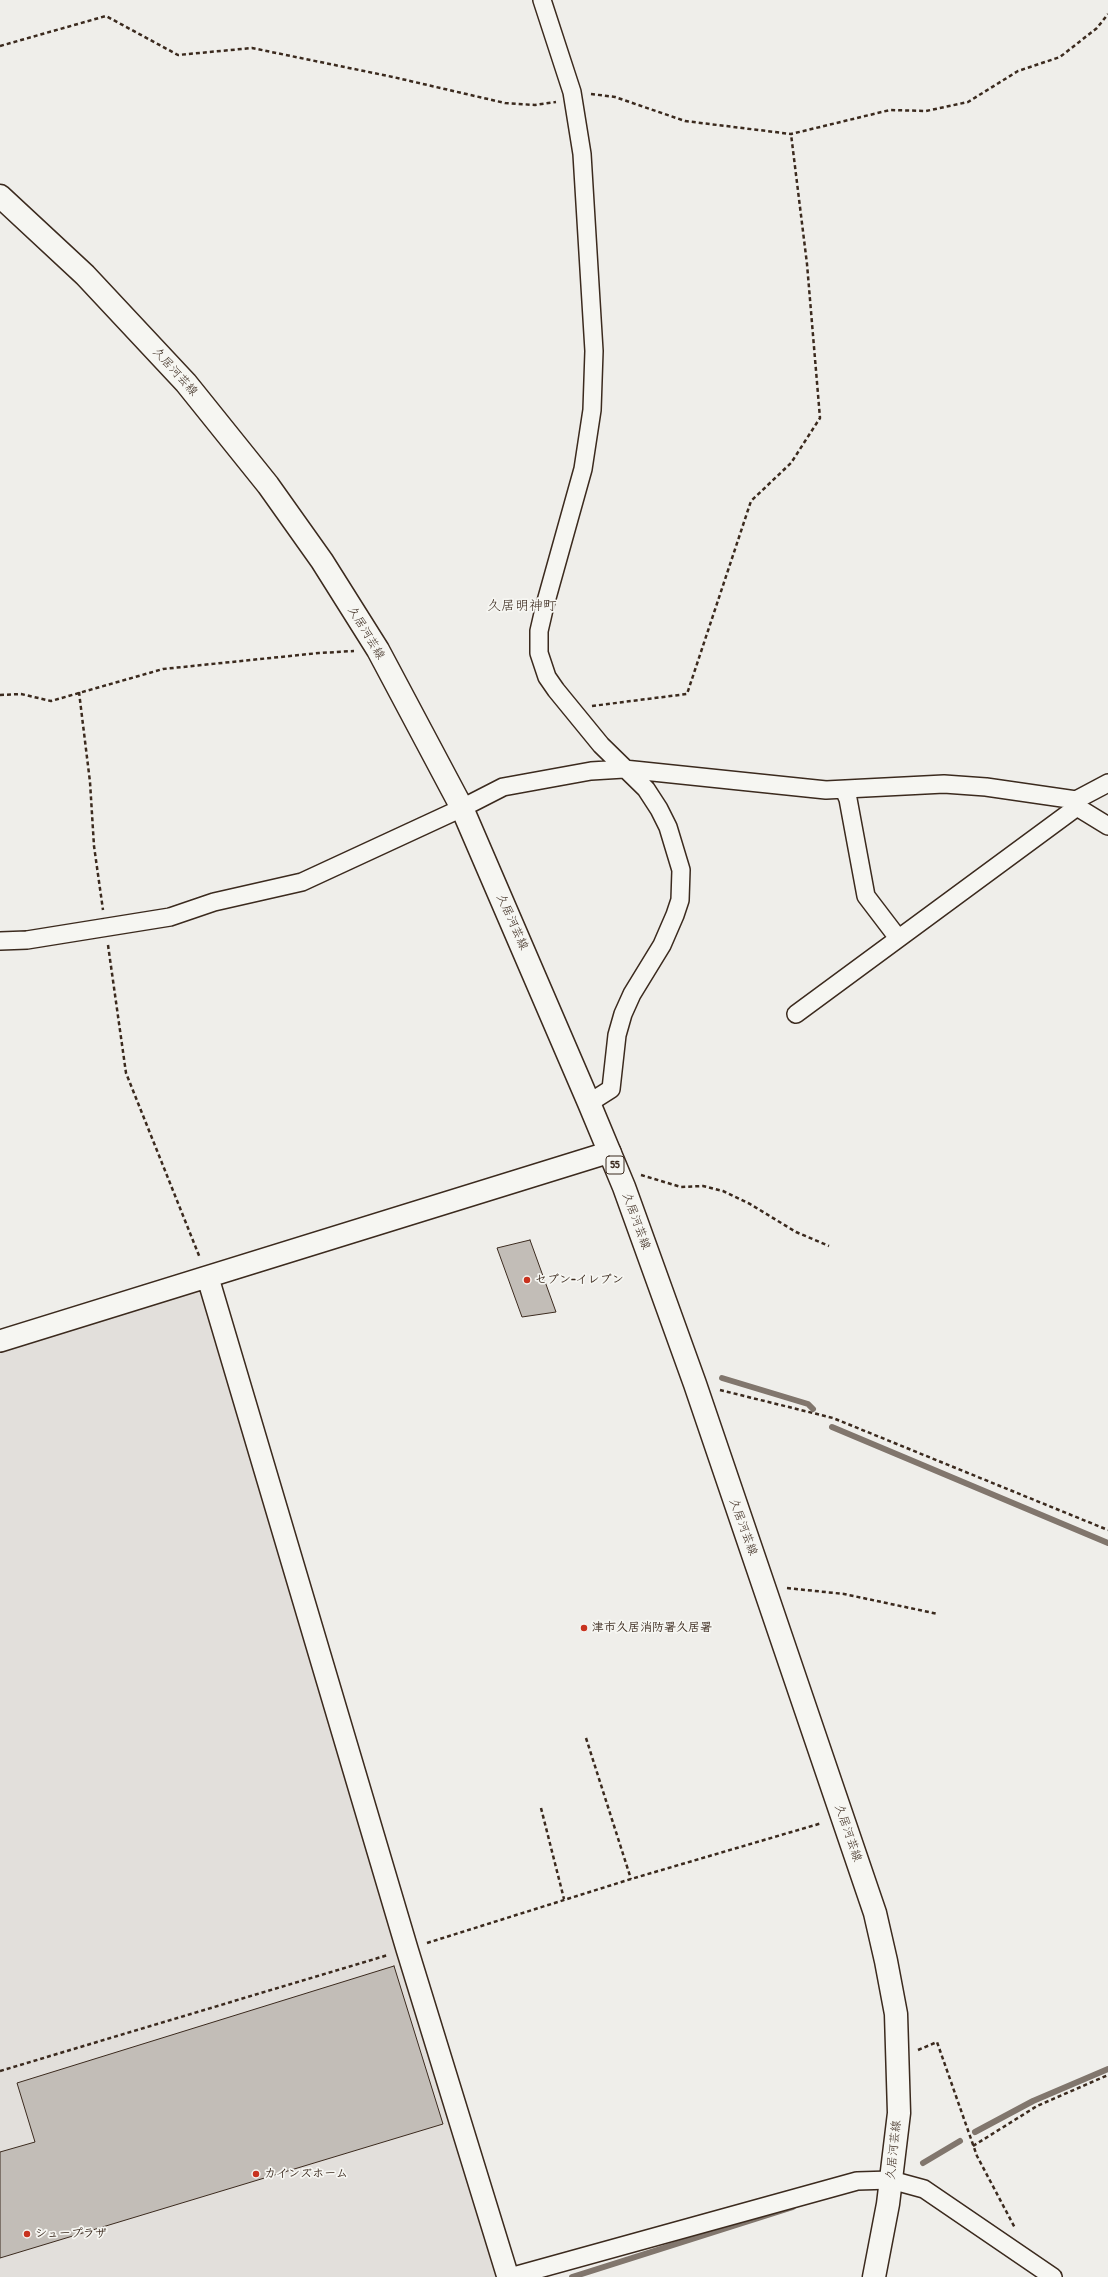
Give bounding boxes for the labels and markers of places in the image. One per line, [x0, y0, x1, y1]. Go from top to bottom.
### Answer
place label: セブン-イレブン [535, 1273, 624, 1287]
marker: セブン-イレブン [522, 1275, 532, 1285]
place label: 津市久居消防署久居署 [592, 1621, 712, 1635]
marker: 津市久居消防署久居署 [579, 1623, 589, 1633]
place label: カインズホーム [264, 2167, 348, 2181]
marker: カインズホーム [251, 2169, 261, 2179]
place label: シュープラザ [35, 2227, 107, 2241]
marker: シュープラザ [22, 2229, 32, 2239]

